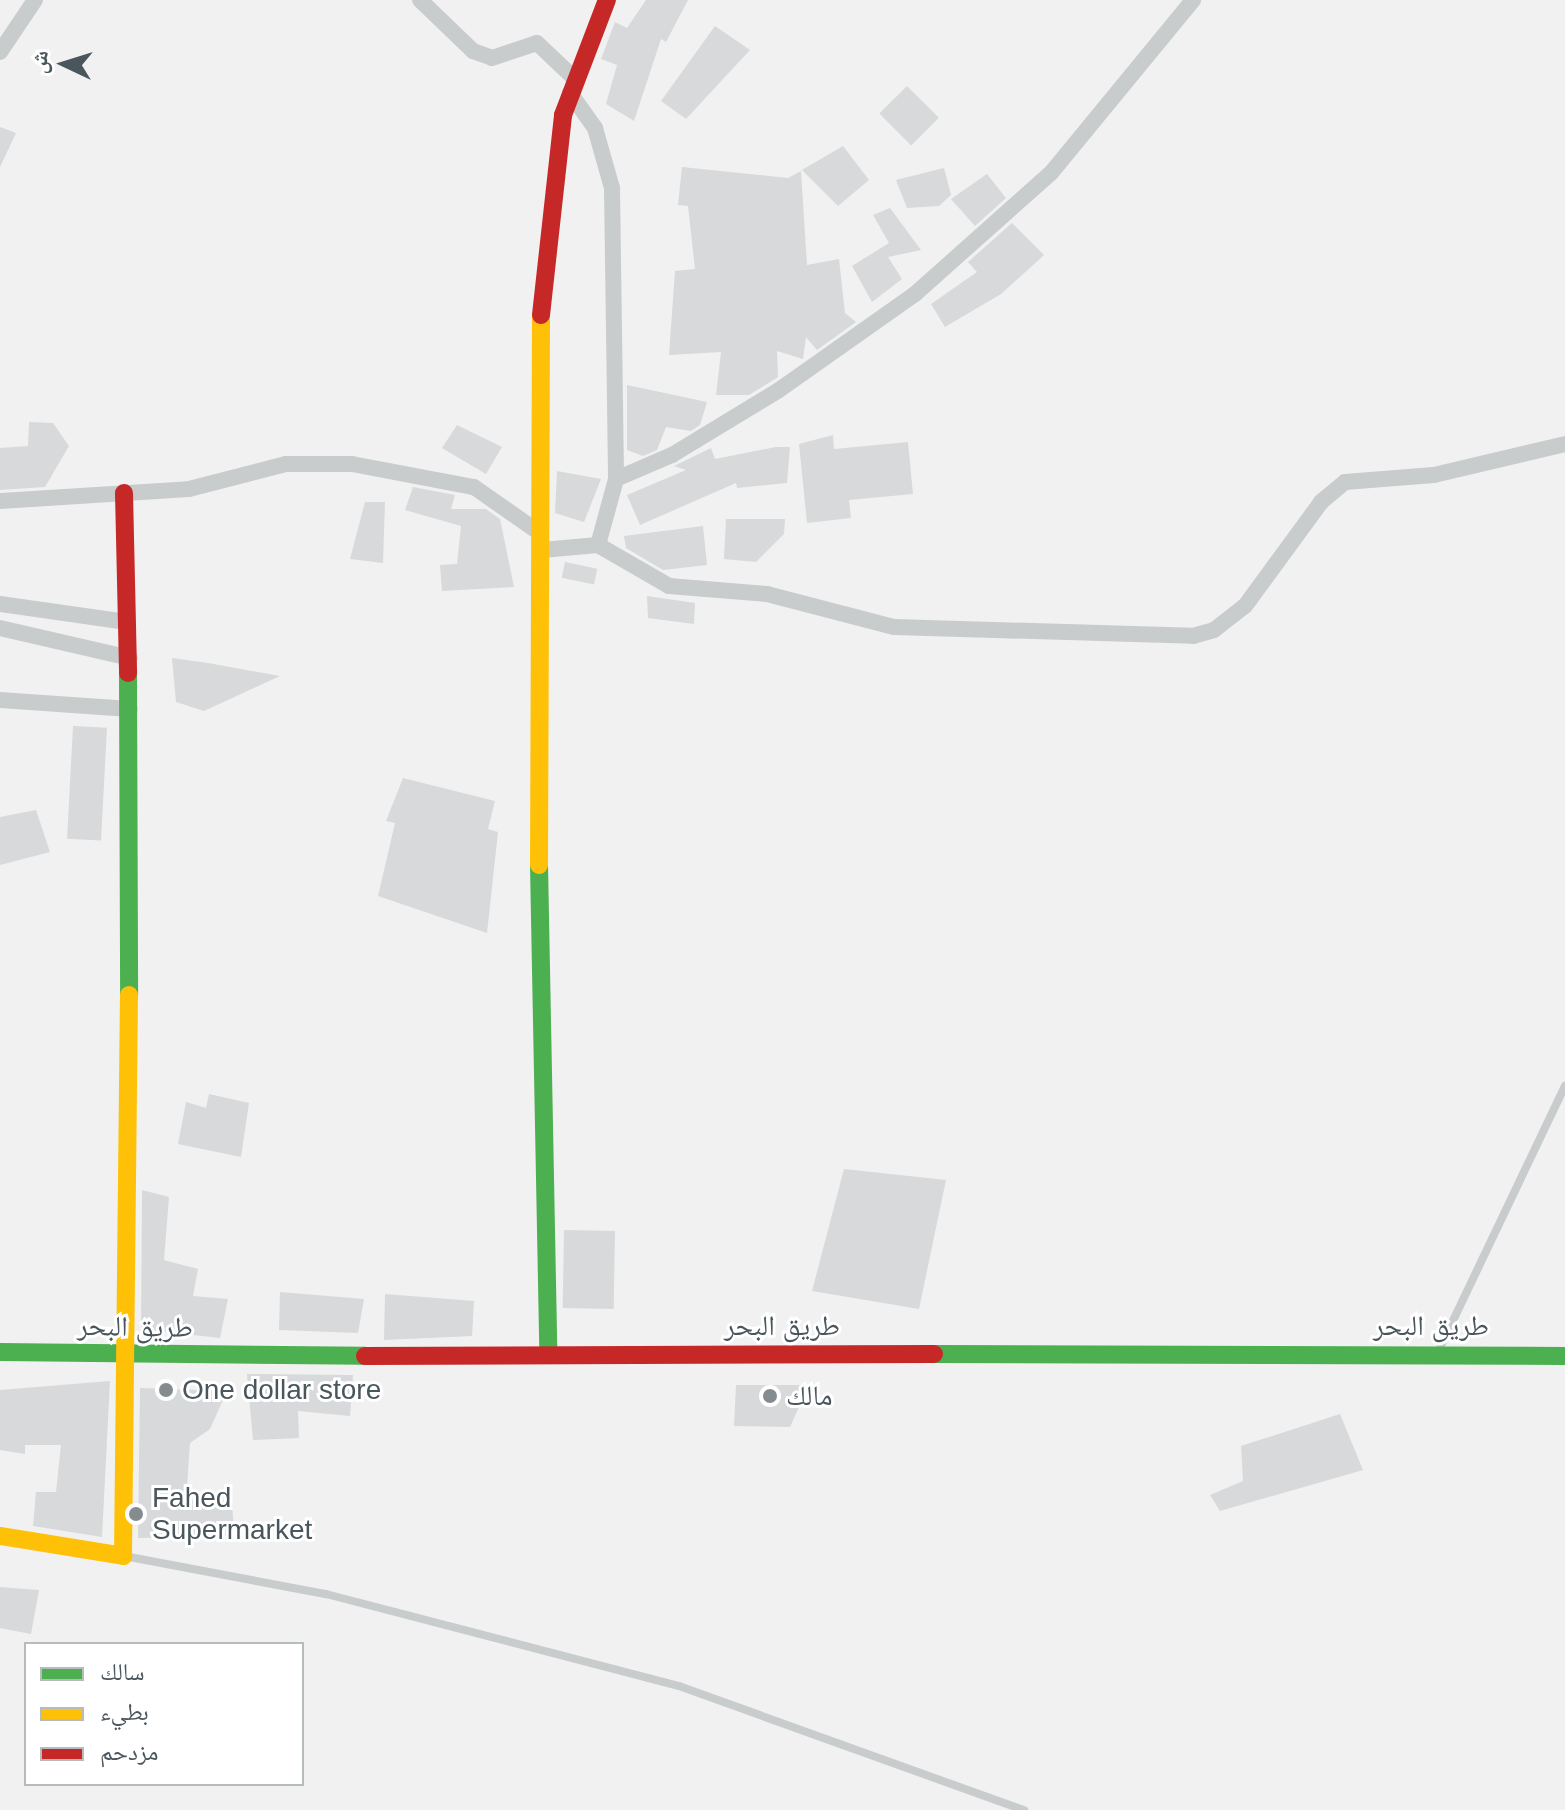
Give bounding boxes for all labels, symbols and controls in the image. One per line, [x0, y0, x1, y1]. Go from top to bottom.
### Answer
north arrow [24, 24, 104, 104]
text: ش [26, 50, 53, 75]
street label: طريق البحر [77, 1309, 193, 1345]
street label: طريق البحر [724, 1309, 840, 1343]
street label: طريق البحر [1373, 1309, 1489, 1343]
place label: One dollar store [182, 1373, 381, 1407]
place label: مالك [786, 1379, 832, 1413]
marker: One dollar store [157, 1381, 175, 1399]
marker: مالك [761, 1387, 779, 1405]
place label: Fahed Supermarket [152, 1481, 312, 1547]
marker: Fahed Supermarket [127, 1505, 145, 1523]
legend [24, 1642, 304, 1786]
text: سالك [100, 1658, 145, 1685]
text: بطيء [100, 1698, 149, 1725]
text: مزدحم [100, 1738, 159, 1765]

